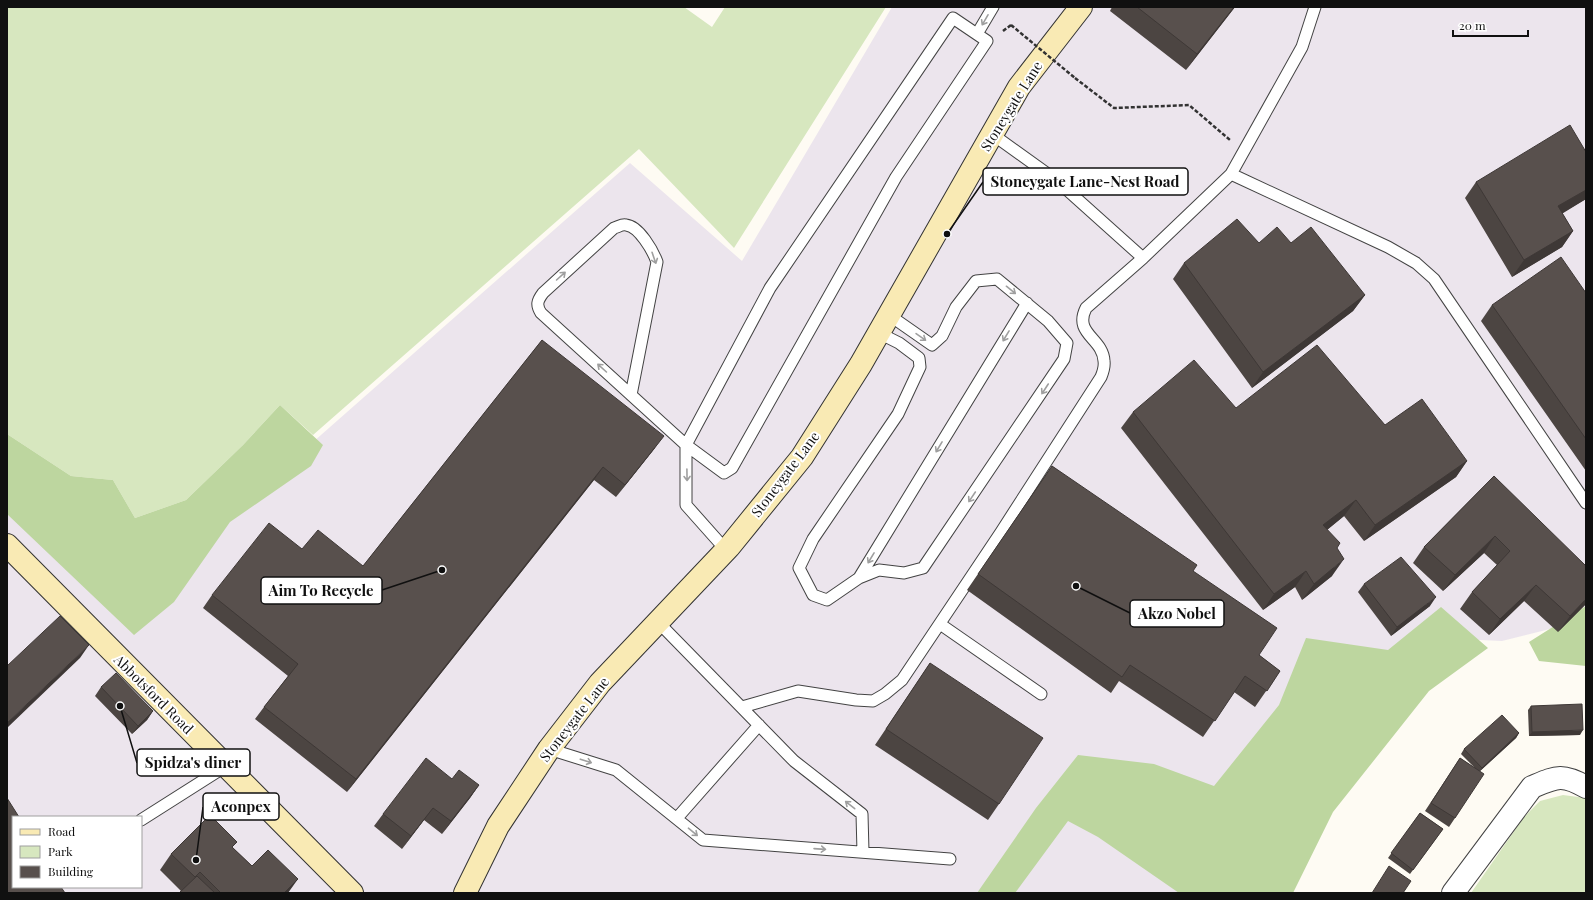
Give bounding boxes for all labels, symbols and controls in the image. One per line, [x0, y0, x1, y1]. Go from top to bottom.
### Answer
scale bar [1453, 12, 1528, 38]
one-way arrow [980, 14, 988, 26]
text: 20 m [1459, 17, 1486, 33]
street label: Stoneygate Lane [976, 57, 1046, 155]
callout: Stoneygate Lane-Nest Road [983, 168, 1188, 195]
text: Stoneygate Lane-Nest Road [991, 171, 1180, 191]
one-way arrow [651, 252, 659, 264]
one-way arrow [556, 271, 566, 281]
one-way arrow [1005, 285, 1016, 294]
one-way arrow [1002, 330, 1010, 342]
one-way arrow [916, 333, 927, 341]
one-way arrow [596, 364, 607, 373]
one-way arrow [1041, 383, 1049, 394]
street label: Stoneygate Lane [746, 427, 824, 521]
one-way arrow [934, 441, 942, 453]
one-way arrow [683, 468, 691, 481]
one-way arrow [968, 491, 976, 502]
one-way arrow [867, 552, 875, 563]
callout: Aim To Recycle [261, 577, 382, 604]
text: Aim To Recycle [267, 580, 374, 600]
callout: Akzo Nobel [1130, 600, 1224, 627]
text: Akzo Nobel [1137, 603, 1216, 623]
street label: Abbotsford Road [109, 649, 198, 738]
street label: Stoneygate Lane [535, 673, 613, 765]
callout: Spidza's diner [137, 749, 250, 776]
text: Spidza's diner [145, 752, 241, 772]
one-way arrow [579, 758, 592, 765]
callout: Aconpex [203, 793, 279, 820]
text: Aconpex [210, 796, 272, 816]
one-way arrow [844, 800, 855, 809]
legend [12, 816, 142, 888]
text: Road [48, 823, 75, 839]
one-way arrow [688, 827, 699, 836]
text: Park [48, 843, 73, 859]
one-way arrow [813, 845, 826, 852]
text: Building [48, 863, 94, 879]

